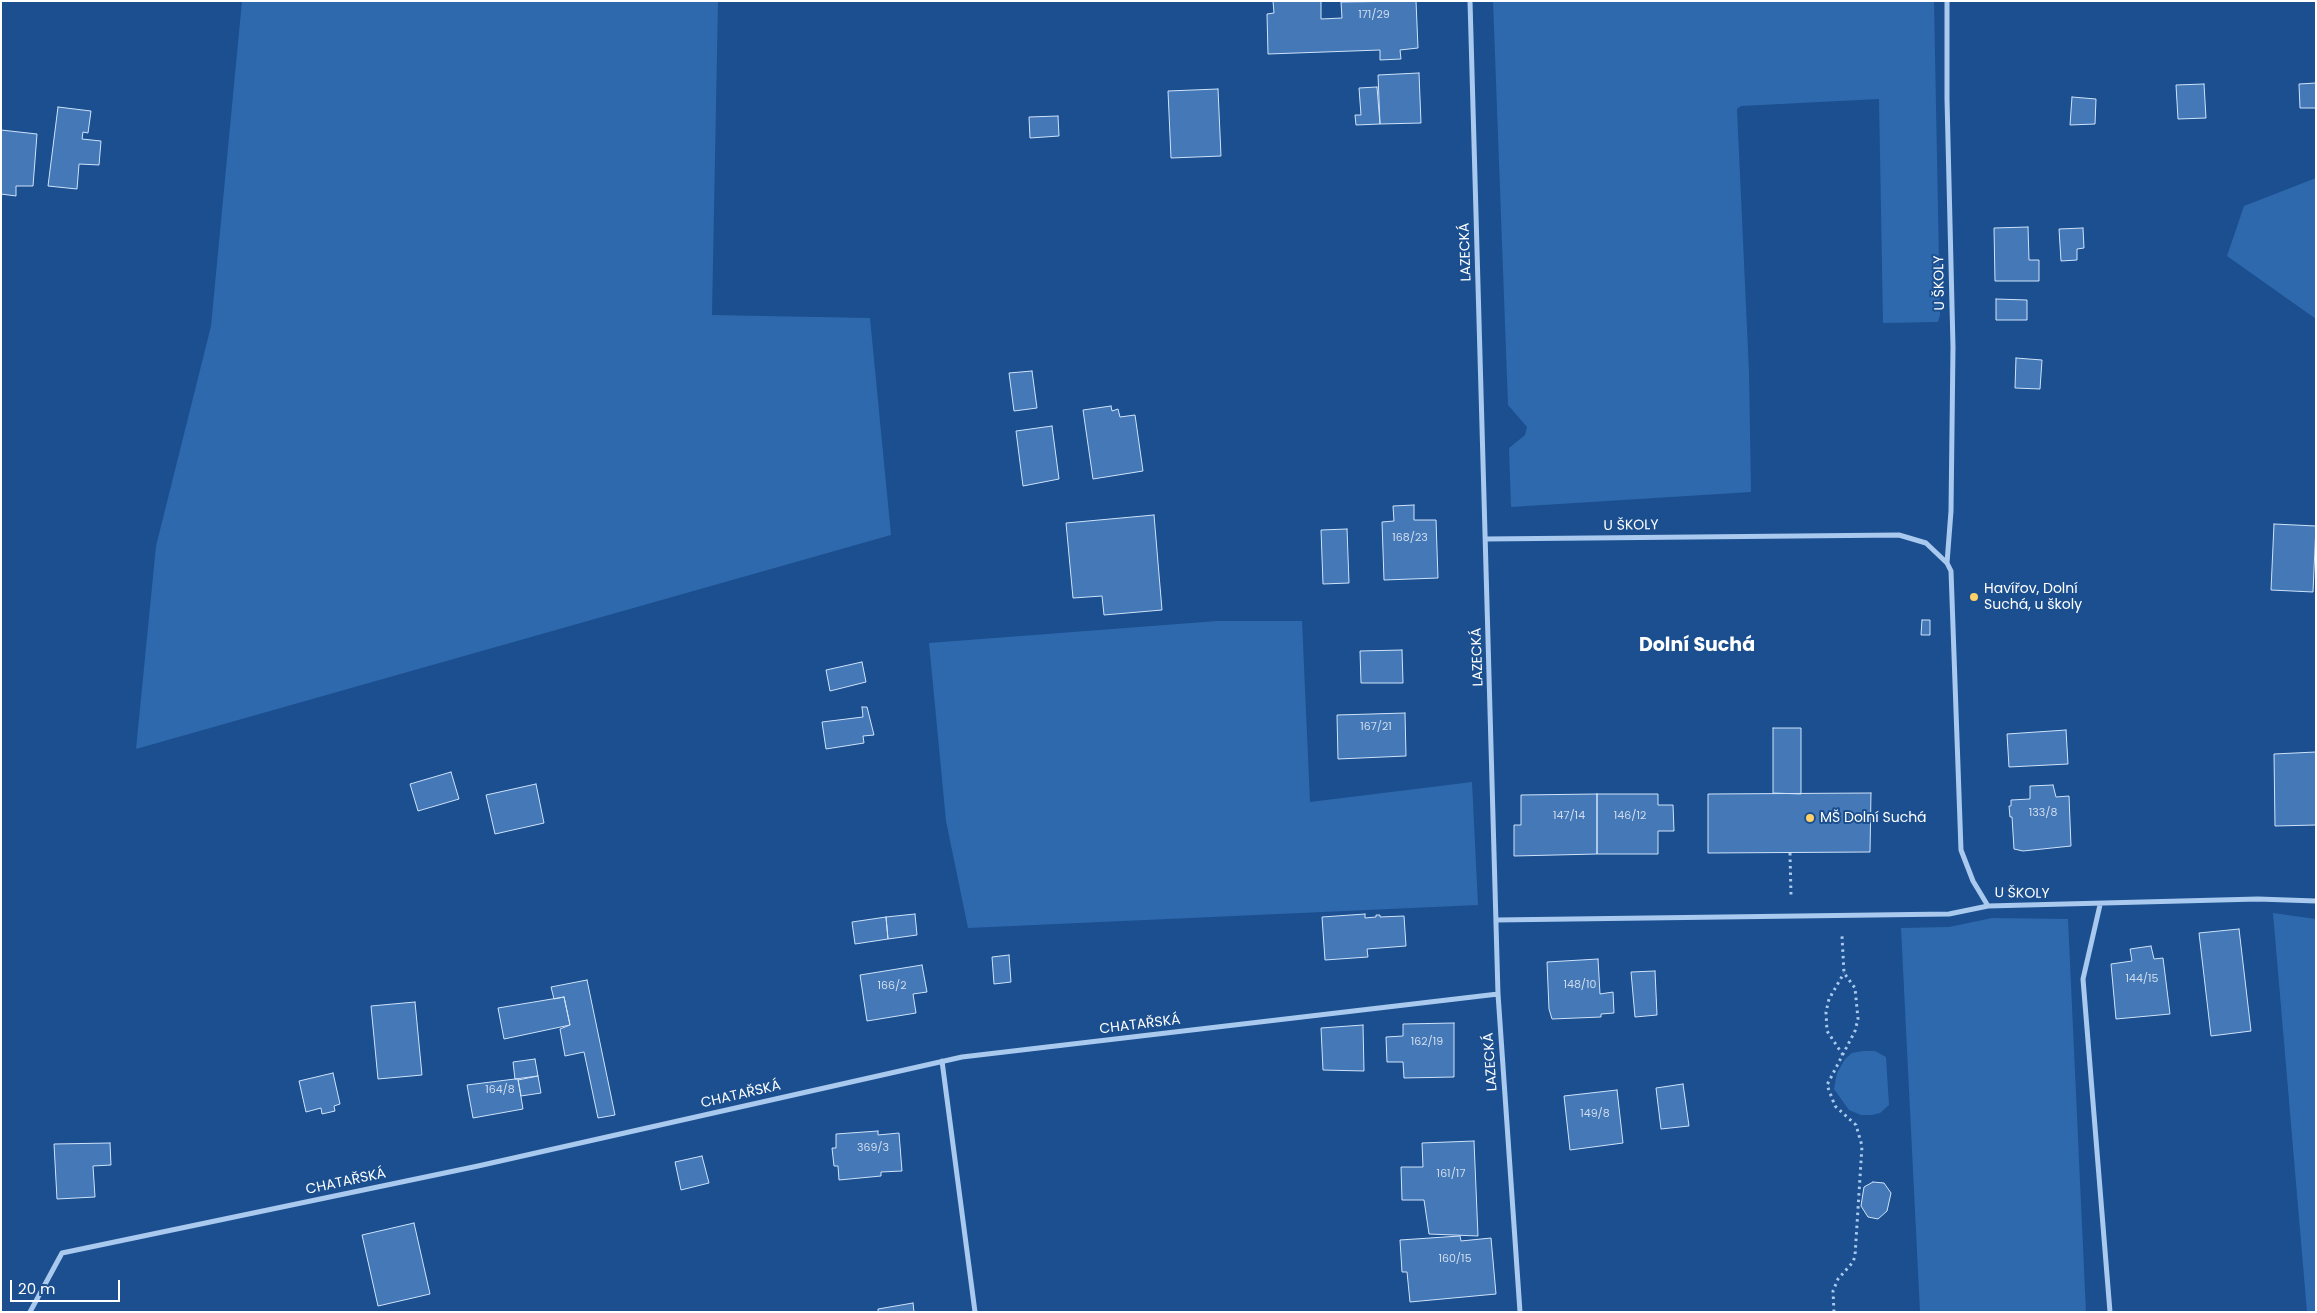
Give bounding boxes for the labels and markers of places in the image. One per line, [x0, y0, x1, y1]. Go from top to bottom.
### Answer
place label: Havířov, Dolní Suchá, u školy [1984, 581, 2082, 614]
marker: Havířov, Dolní Suchá, u školy [1968, 591, 1980, 603]
place label: MŠ Dolní Suchá [1820, 810, 1927, 826]
marker: MŠ Dolní Suchá [1804, 812, 1816, 824]

